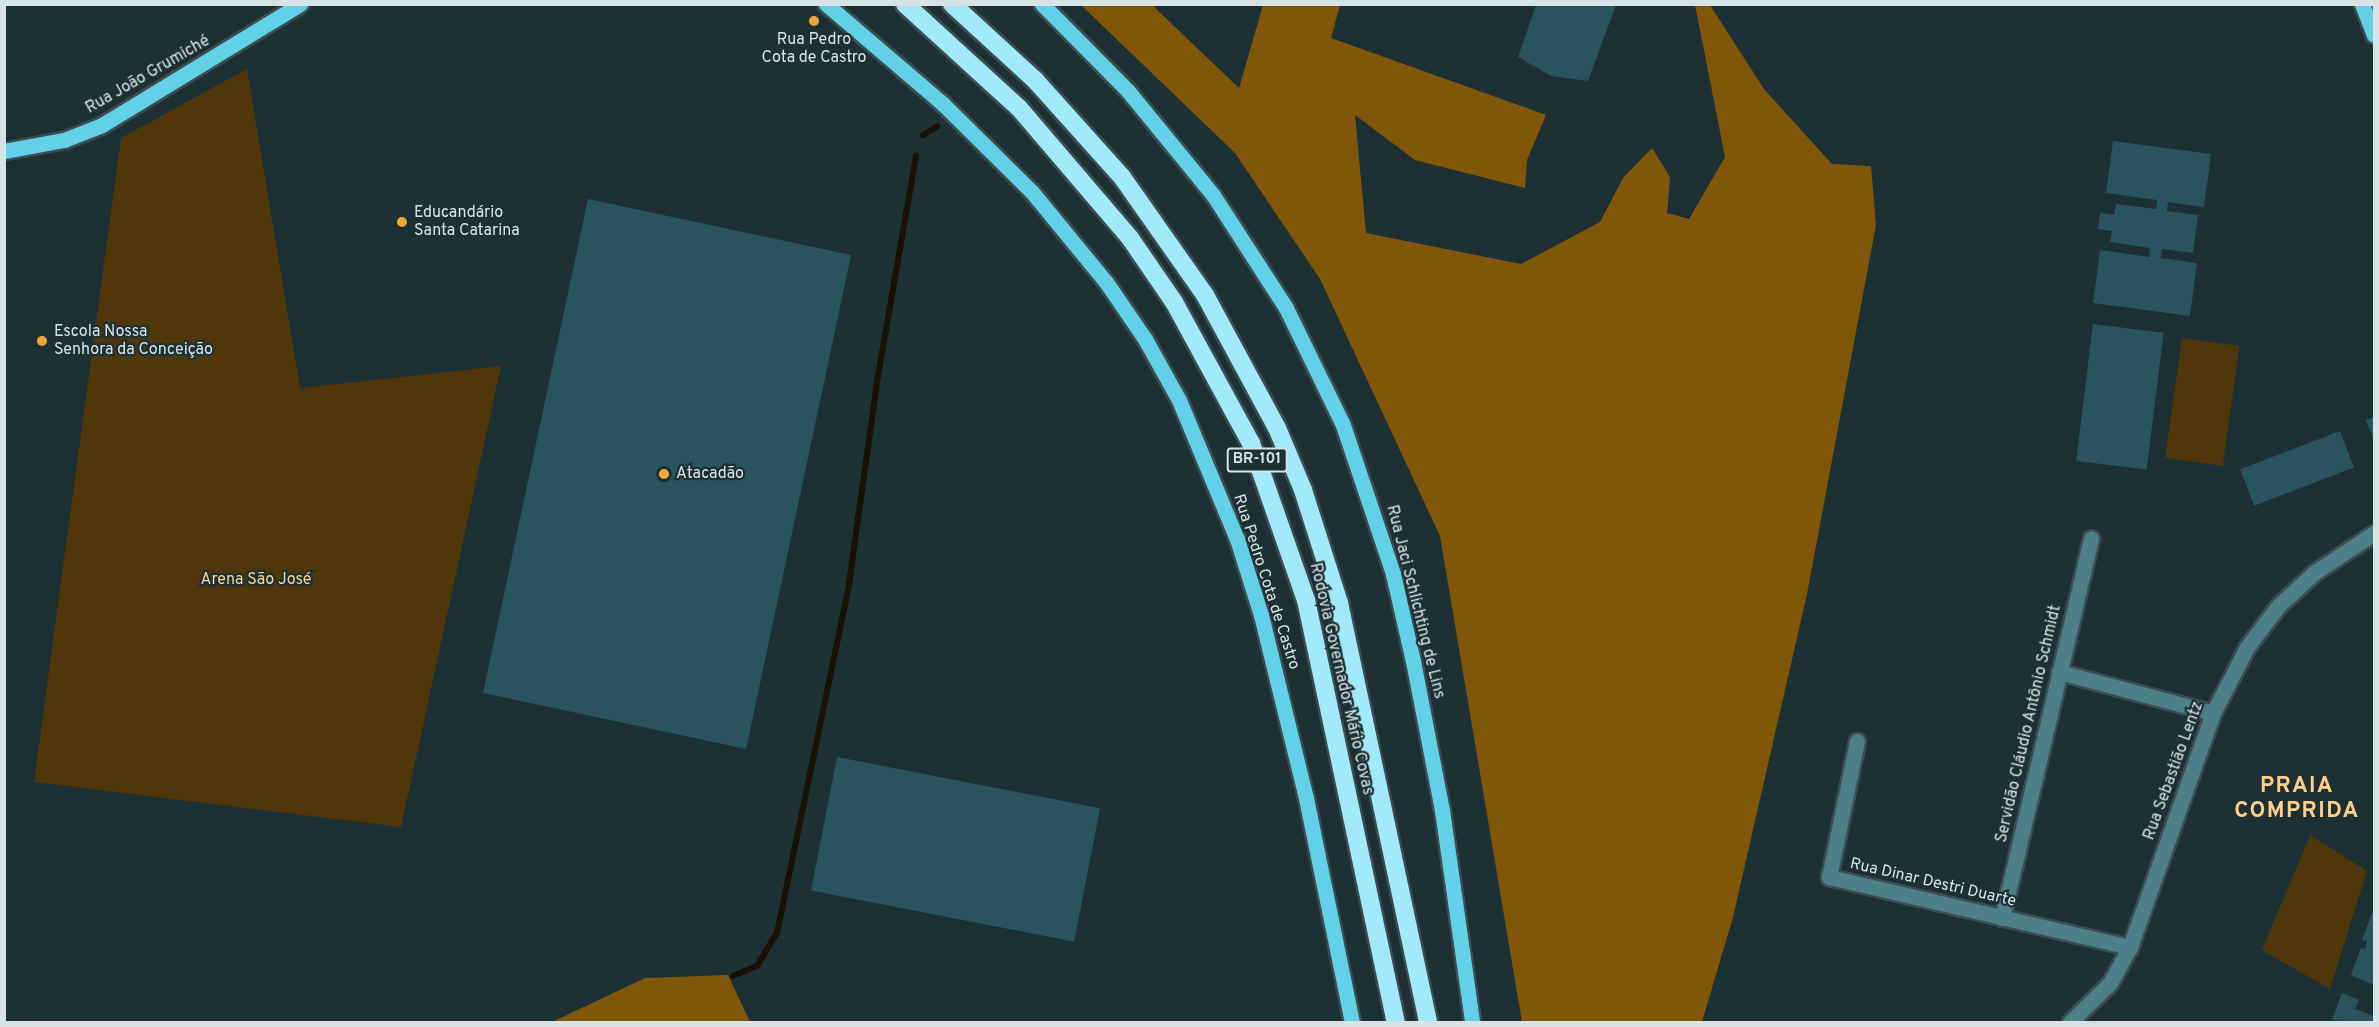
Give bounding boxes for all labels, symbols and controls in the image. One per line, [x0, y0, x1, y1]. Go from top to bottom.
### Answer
marker: Rua Pedro Cota de Castro [807, 14, 821, 28]
place label: Rua Pedro Cota de Castro [762, 30, 866, 68]
street label: Rua João Grumiché [83, 32, 213, 118]
place label: Educandário Santa Catarina [414, 203, 520, 241]
marker: Educandário Santa Catarina [395, 215, 409, 229]
place label: Escola Nossa Senhora da Conceição [54, 322, 213, 360]
marker: Escola Nossa Senhora da Conceição [35, 334, 49, 348]
road number: BR-101 [1226, 448, 1288, 472]
place label: Atacadão [676, 464, 744, 484]
marker: Atacadão [657, 467, 671, 481]
street label: Rua Pedro Cota de Castro [1229, 492, 1303, 672]
street label: Rua Jaci Schlichting de Lins [1382, 503, 1448, 701]
street label: Rodovia Governador Mário Covas [1305, 561, 1377, 797]
park label: Arena São José [201, 570, 311, 590]
street label: Servidão Cláudio Antônio Schmidt [1992, 603, 2066, 845]
street label: Rua Sebastião Lentz [2140, 699, 2208, 843]
district label: PRAIA COMPRIDA [2234, 773, 2360, 824]
street label: Rua Dinar Destri Duarte [1848, 855, 2018, 911]

